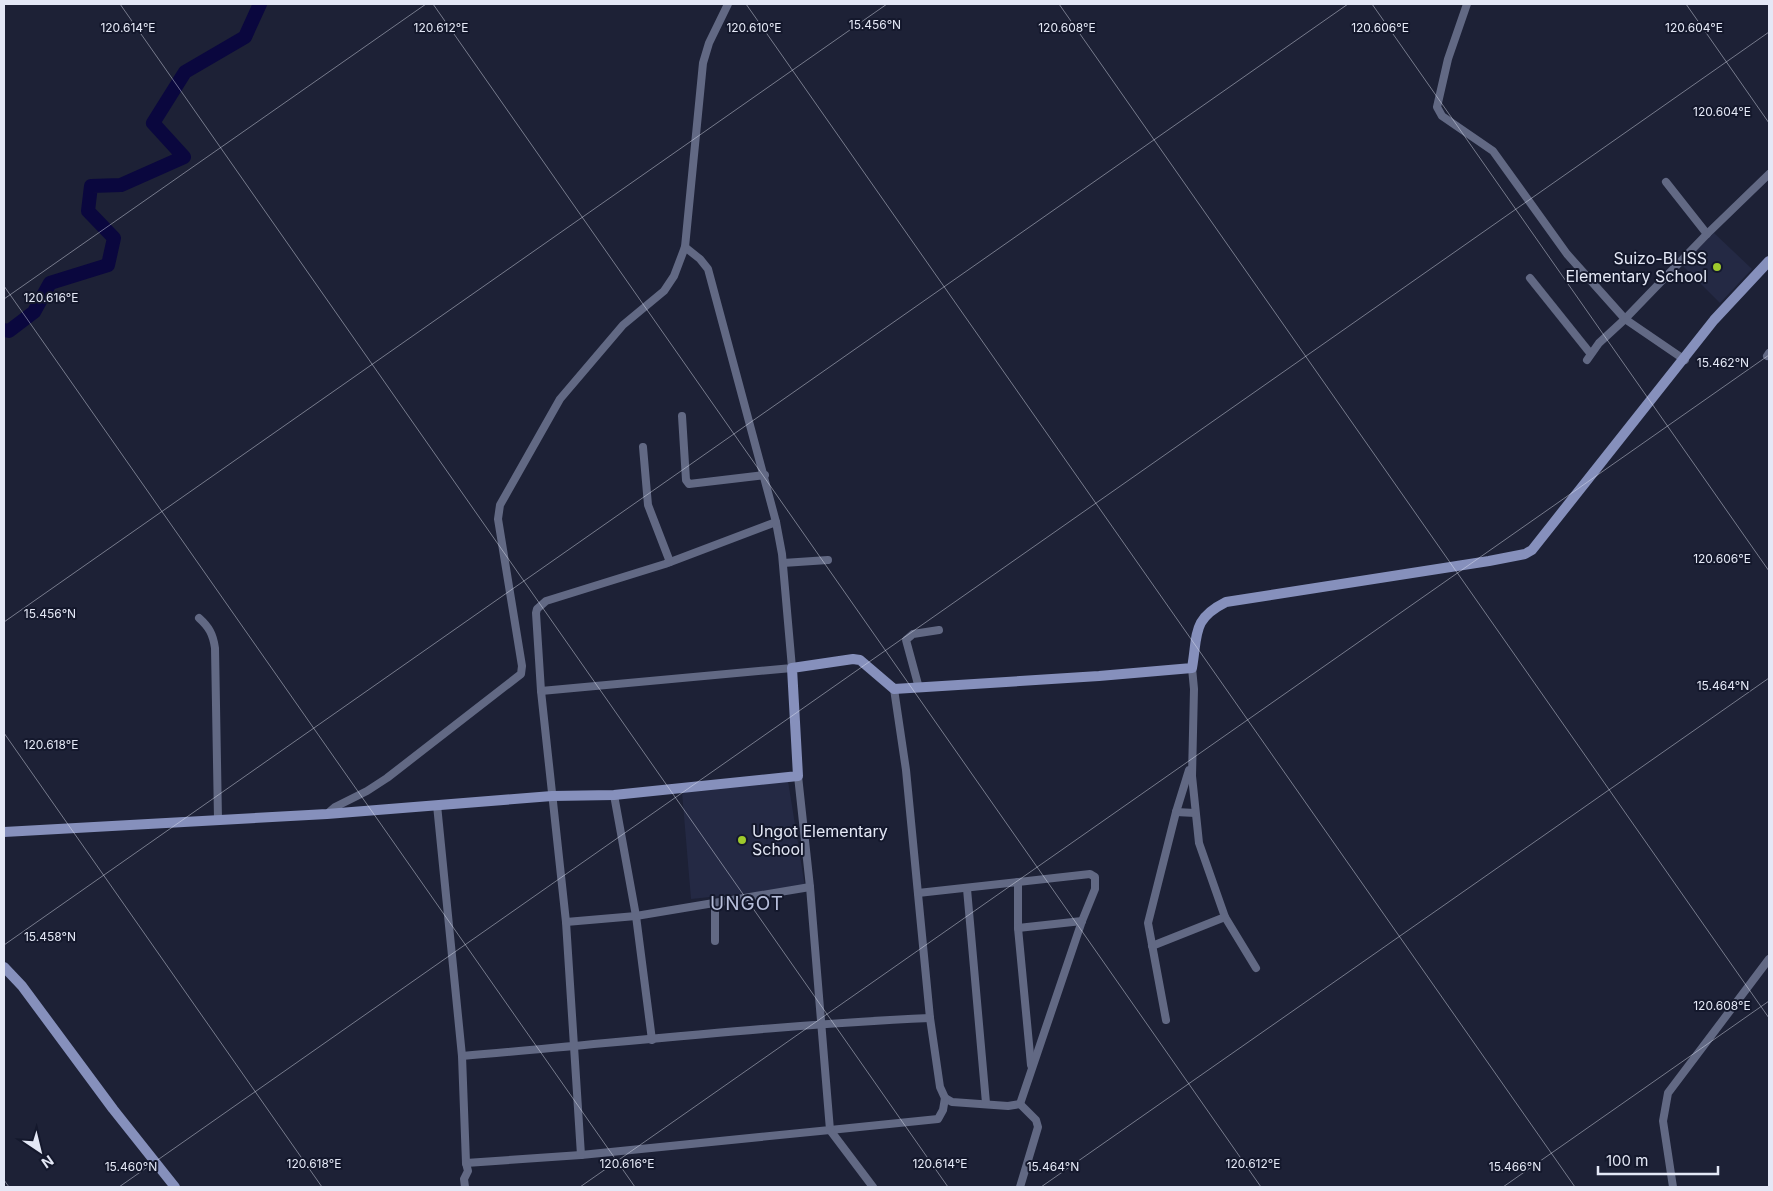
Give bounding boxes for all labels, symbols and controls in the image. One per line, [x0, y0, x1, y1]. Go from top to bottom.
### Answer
text: 15.456°N [849, 17, 901, 32]
text: 120.614°E [100, 20, 156, 35]
text: 120.612°E [414, 20, 468, 35]
text: 120.610°E [726, 20, 782, 35]
text: 120.608°E [1038, 20, 1096, 35]
text: 120.606°E [1351, 20, 1409, 35]
text: 120.604°E [1665, 20, 1723, 35]
text: 120.604°E [1693, 104, 1751, 119]
place label: Suizo-BLISS Elementary School [1565, 248, 1707, 286]
marker: Suizo-BLISS Elementary School [1711, 261, 1723, 273]
text: 120.616°E [23, 290, 79, 305]
text: 15.462°N [1697, 355, 1749, 370]
text: 120.606°E [1693, 551, 1751, 566]
text: 15.456°N [24, 606, 76, 621]
text: 15.464°N [1697, 678, 1749, 693]
text: 120.618°E [24, 737, 78, 752]
place label: Ungot Elementary School [752, 821, 888, 859]
marker: Ungot Elementary School [736, 834, 748, 846]
district label: UNGOT [710, 892, 784, 915]
text: 15.458°N [24, 929, 76, 944]
text: 120.608°E [1693, 998, 1751, 1013]
north arrow [15, 1126, 65, 1176]
scale bar [1598, 1144, 1718, 1176]
text: 100 m [1606, 1151, 1648, 1170]
text: N [38, 1152, 57, 1172]
text: 120.618°E [287, 1156, 341, 1171]
text: 120.616°E [599, 1156, 655, 1171]
text: 120.614°E [912, 1156, 968, 1171]
text: 120.612°E [1226, 1156, 1280, 1171]
text: 15.460°N [105, 1159, 157, 1174]
text: 15.464°N [1027, 1159, 1079, 1174]
text: 15.466°N [1489, 1159, 1541, 1174]

